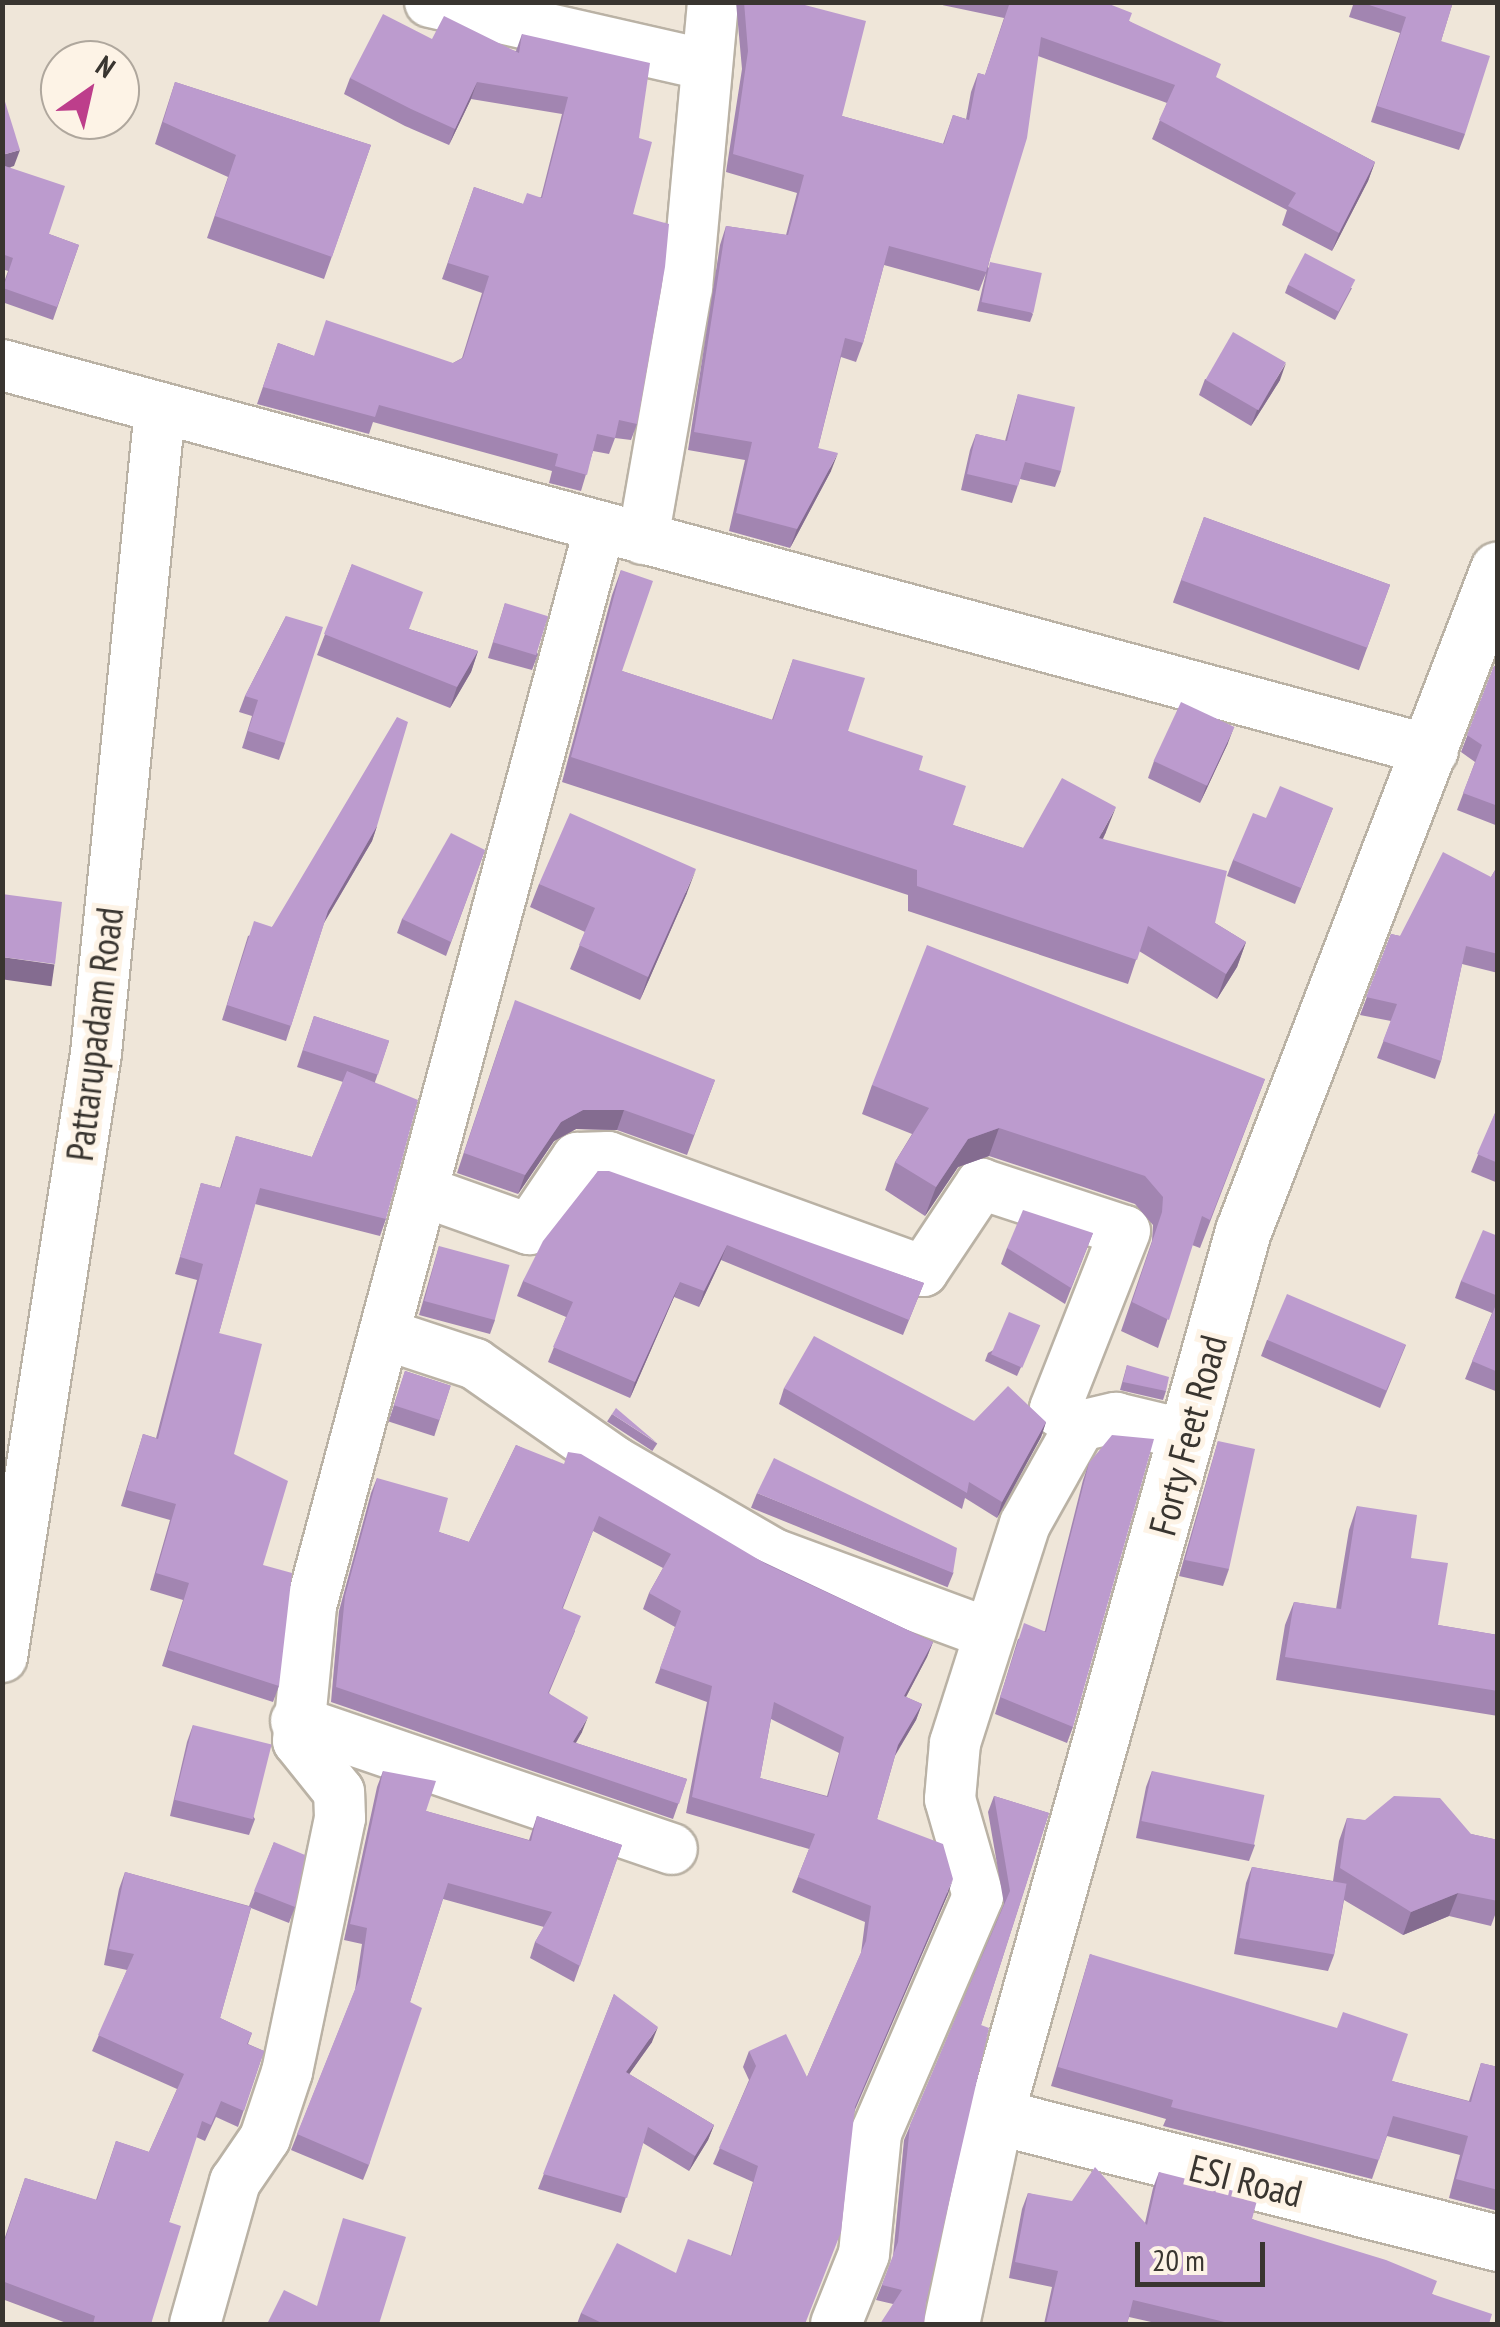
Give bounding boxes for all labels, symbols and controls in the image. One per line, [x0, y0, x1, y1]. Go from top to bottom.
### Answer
north arrow [40, 40, 140, 140]
text: N [89, 47, 123, 86]
street label: Pattarupadam Road [56, 905, 132, 1163]
street label: Forty Feet Road [1138, 1330, 1236, 1540]
street label: ESI Road [1185, 2144, 1307, 2216]
scale bar [1140, 2222, 1270, 2284]
text: 20 m [1152, 2240, 1205, 2279]

